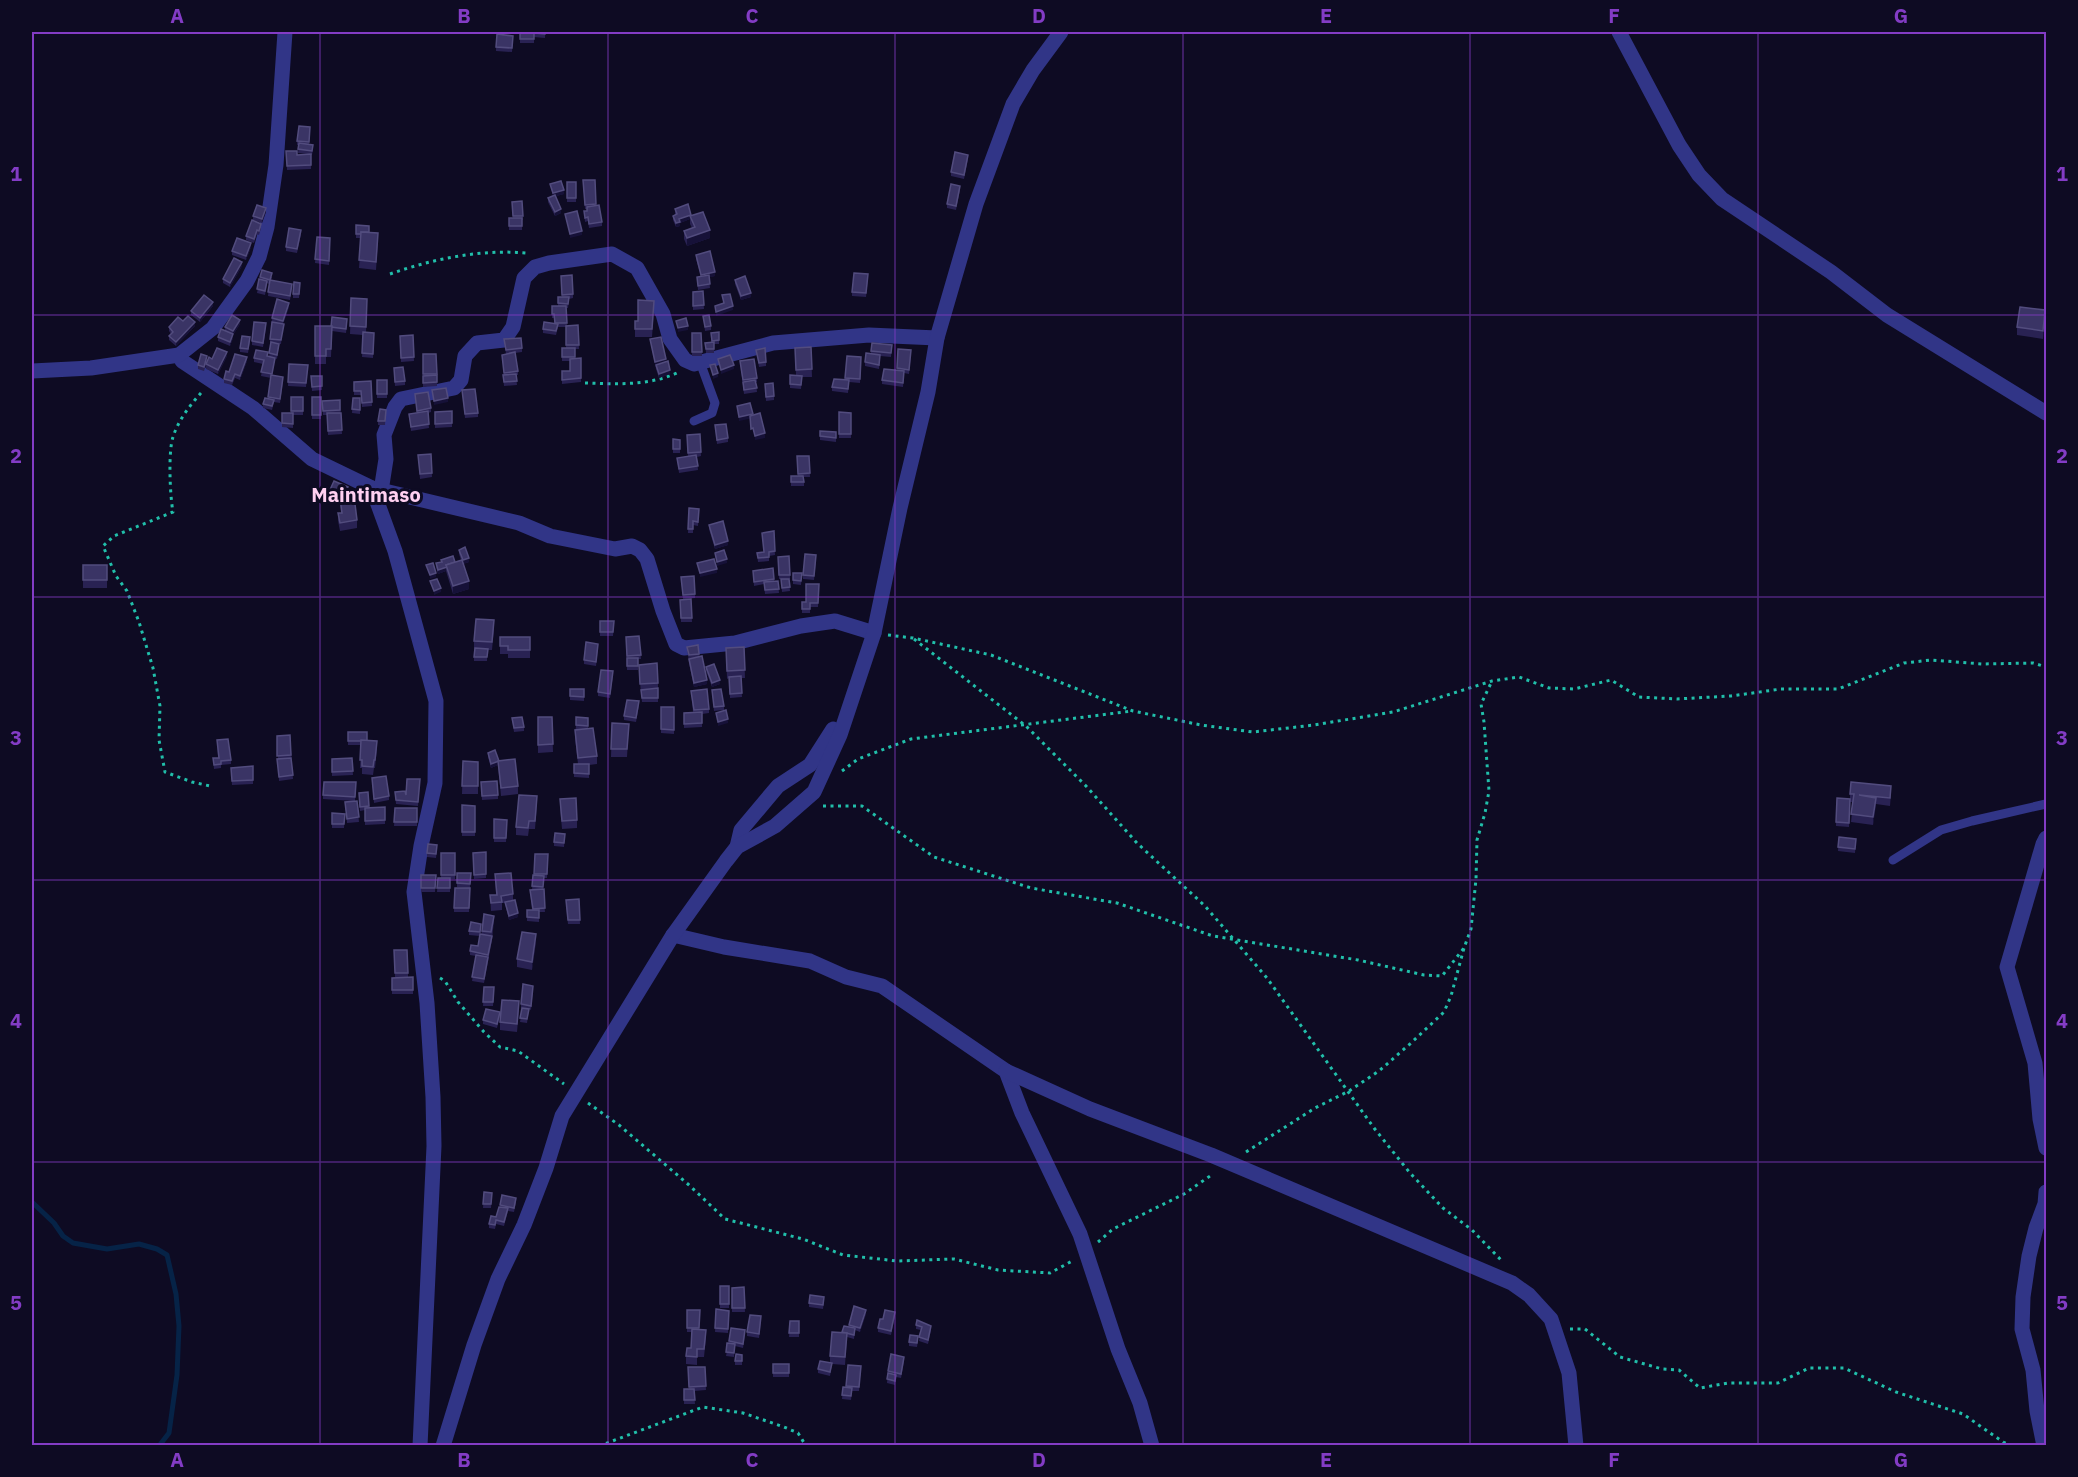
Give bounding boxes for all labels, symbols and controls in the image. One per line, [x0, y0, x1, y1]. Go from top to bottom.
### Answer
text: A [170, 2, 184, 29]
text: B [457, 2, 471, 29]
text: C [745, 2, 759, 29]
text: D [1032, 2, 1046, 29]
text: E [1320, 2, 1332, 29]
text: F [1608, 2, 1620, 29]
text: G [1894, 2, 1908, 29]
text: 1 [10, 160, 22, 187]
text: 1 [2056, 160, 2068, 187]
text: 2 [10, 442, 22, 469]
text: 2 [2056, 442, 2068, 469]
district label: Maintimaso [311, 481, 421, 508]
text: 3 [10, 724, 22, 751]
text: 3 [2056, 724, 2068, 751]
text: 4 [10, 1007, 22, 1034]
text: 4 [2056, 1007, 2068, 1034]
text: 5 [10, 1289, 22, 1316]
text: 5 [2056, 1289, 2068, 1316]
text: A [170, 1446, 184, 1473]
text: B [457, 1446, 471, 1473]
text: C [745, 1446, 759, 1473]
text: D [1032, 1446, 1046, 1473]
text: E [1320, 1446, 1332, 1473]
text: F [1608, 1446, 1620, 1473]
text: G [1894, 1446, 1908, 1473]

